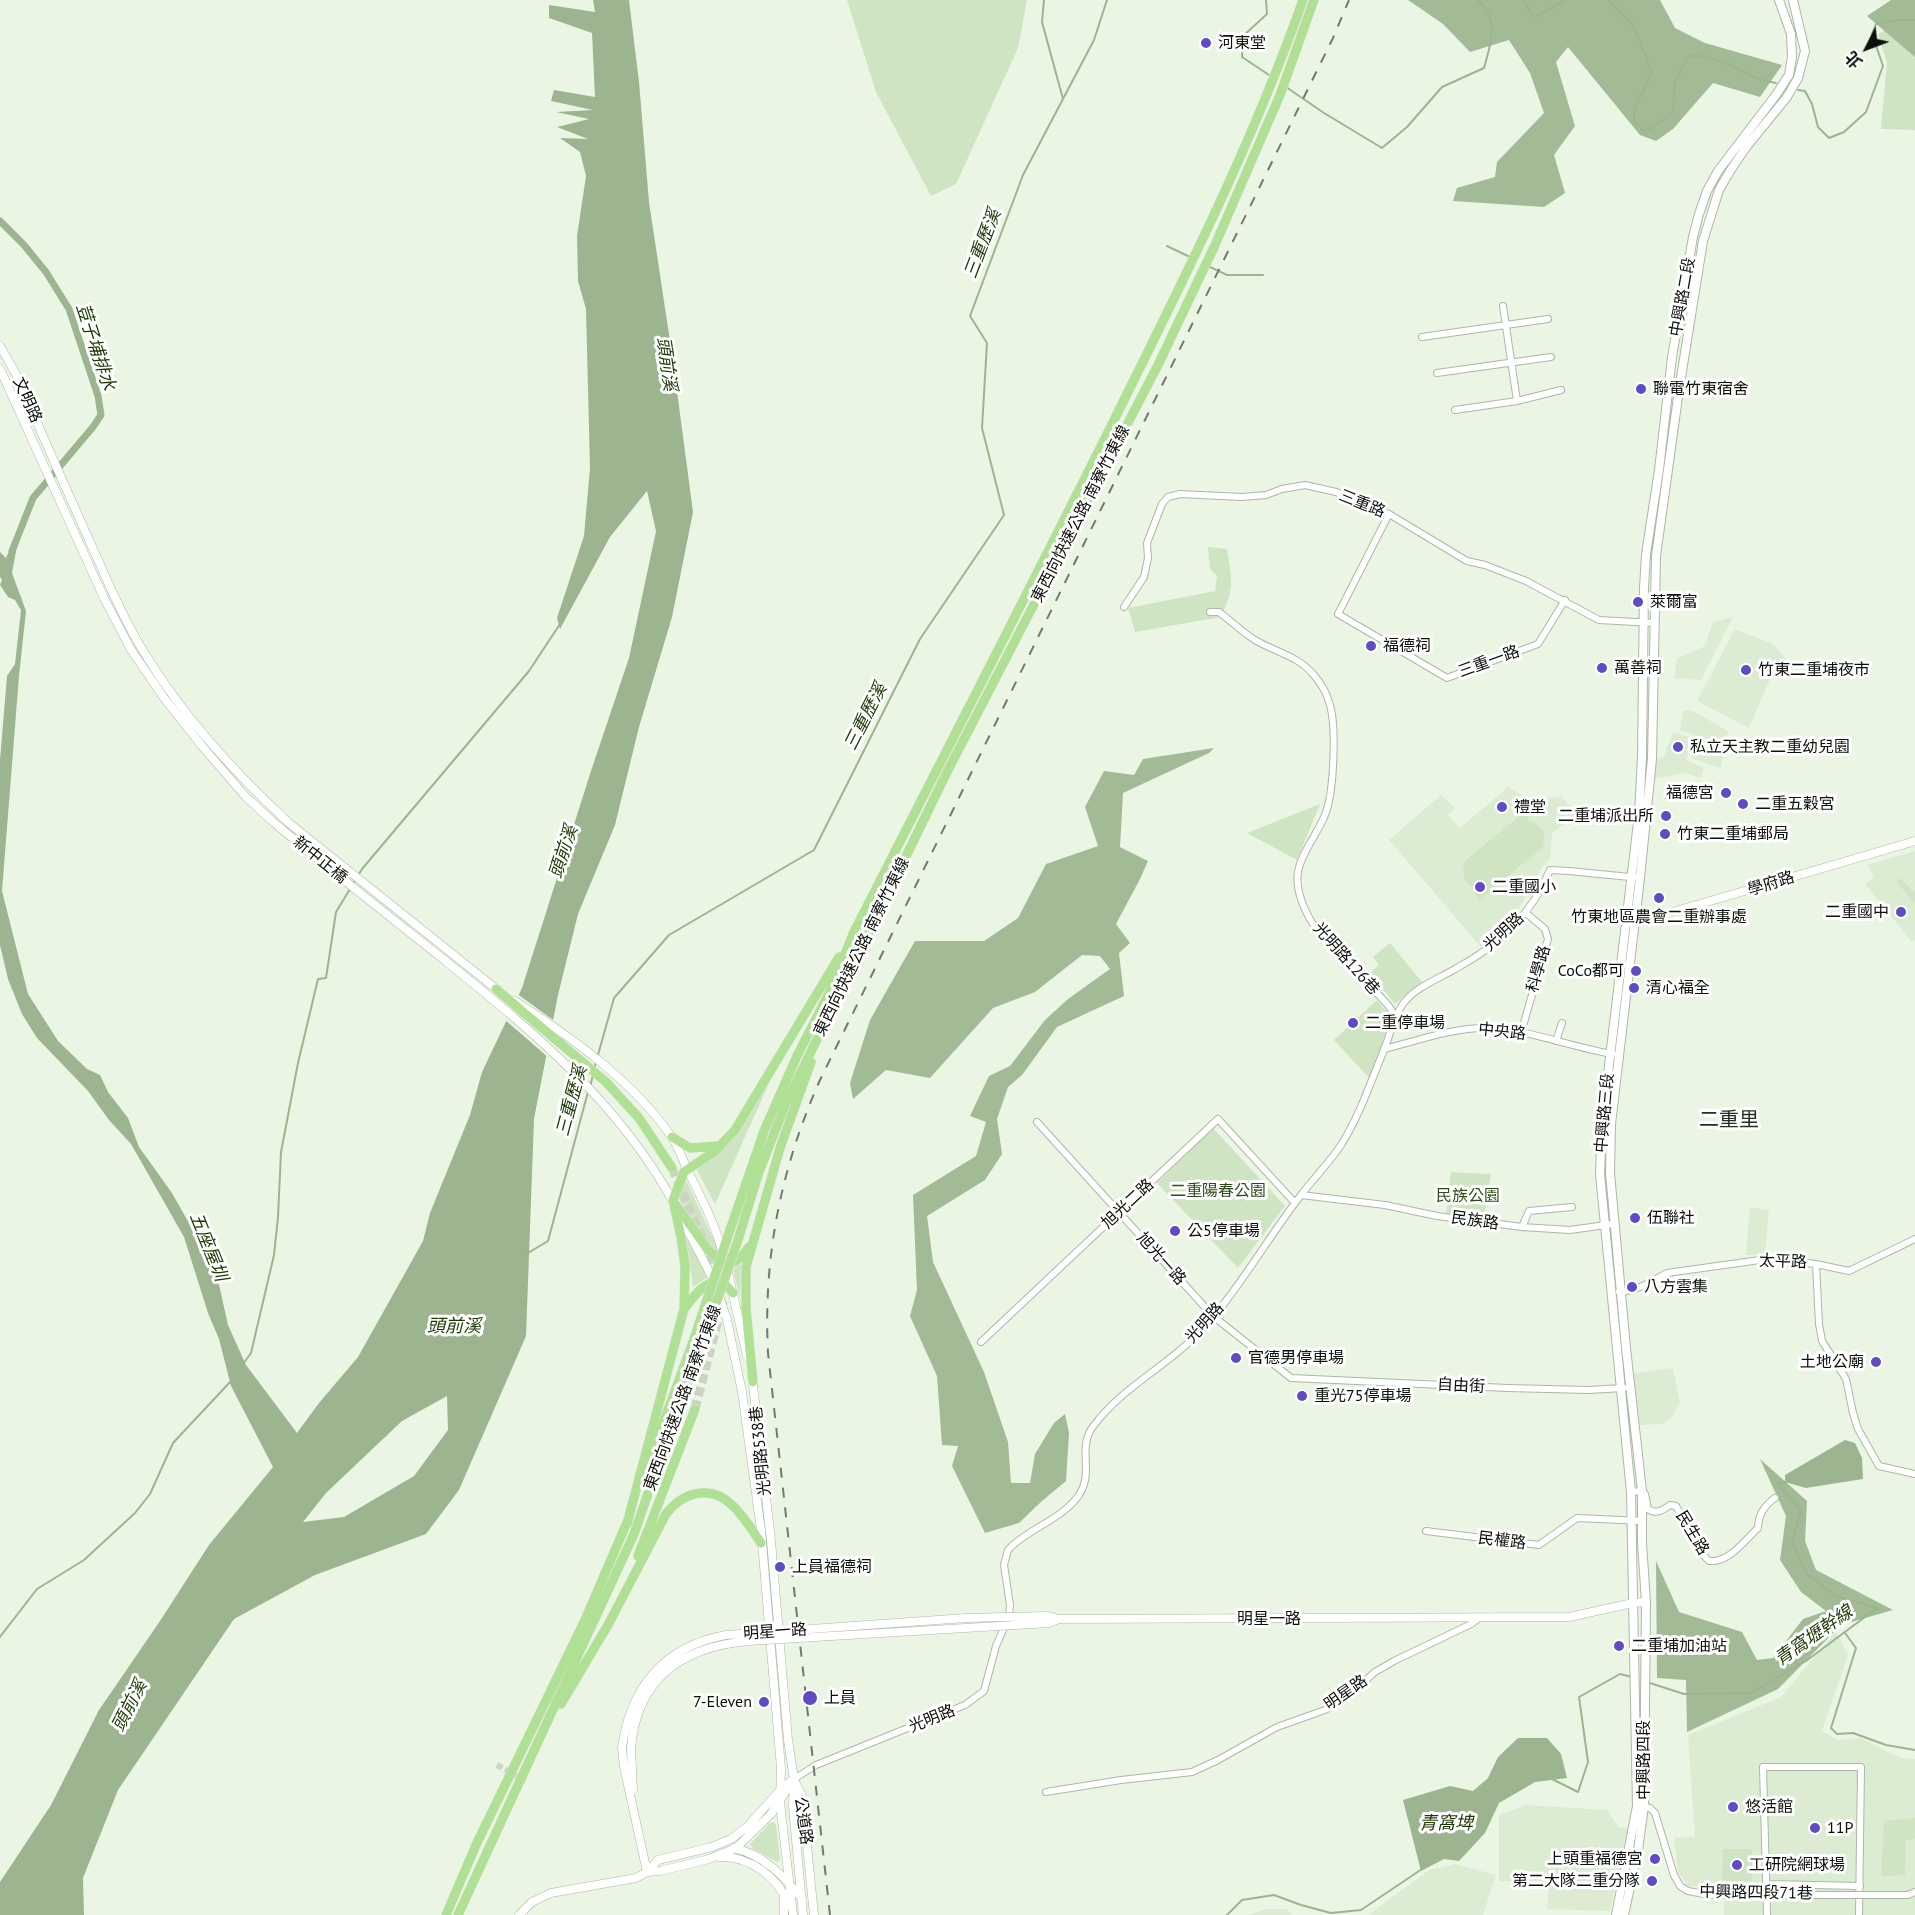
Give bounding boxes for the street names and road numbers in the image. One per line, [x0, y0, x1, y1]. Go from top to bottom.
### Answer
street label: 中興路二段 [1667, 256, 1699, 338]
street label: 文明路 [8, 374, 46, 426]
street label: 東西向快速公路 南寮竹東線 [1028, 422, 1134, 606]
street label: 三重路 [1336, 486, 1388, 522]
street label: 三重一路 [1456, 642, 1522, 682]
street label: 新中正橋 [289, 832, 351, 888]
street label: 東西向快速公路 南寮竹東線 [810, 855, 914, 1039]
street label: 學府路 [1745, 868, 1797, 900]
street label: 光明路 [1480, 909, 1528, 955]
street label: 光明路126巷 [1309, 919, 1383, 999]
street label: 科學路 [1523, 943, 1555, 995]
street label: 中央路 [1477, 1020, 1527, 1044]
street label: 中興路三段 [1592, 1072, 1618, 1154]
street label: 旭光二路 [1098, 1175, 1158, 1233]
street label: 民族路 [1450, 1208, 1500, 1234]
street label: 旭光一路 [1132, 1229, 1190, 1289]
street label: 太平路 [1759, 1252, 1807, 1272]
street label: 光明路 [1182, 1299, 1228, 1347]
street label: 東西向快速公路 南寮竹東線 [640, 1302, 726, 1494]
street label: 自由街 [1437, 1375, 1485, 1397]
street label: 光明路538巷 [747, 1405, 775, 1497]
street label: 民生路 [1671, 1507, 1713, 1559]
street label: 民權路 [1477, 1529, 1527, 1553]
street label: 明星一路 [1237, 1609, 1301, 1629]
street label: 明星一路 [742, 1620, 808, 1644]
street label: 明星路 [1321, 1671, 1371, 1715]
street label: 光明路 [906, 1701, 958, 1737]
street label: 中興路四段 [1634, 1720, 1654, 1800]
street label: 公道路 [790, 1796, 816, 1846]
street label: 中興路四段71巷 [1699, 1882, 1813, 1904]

